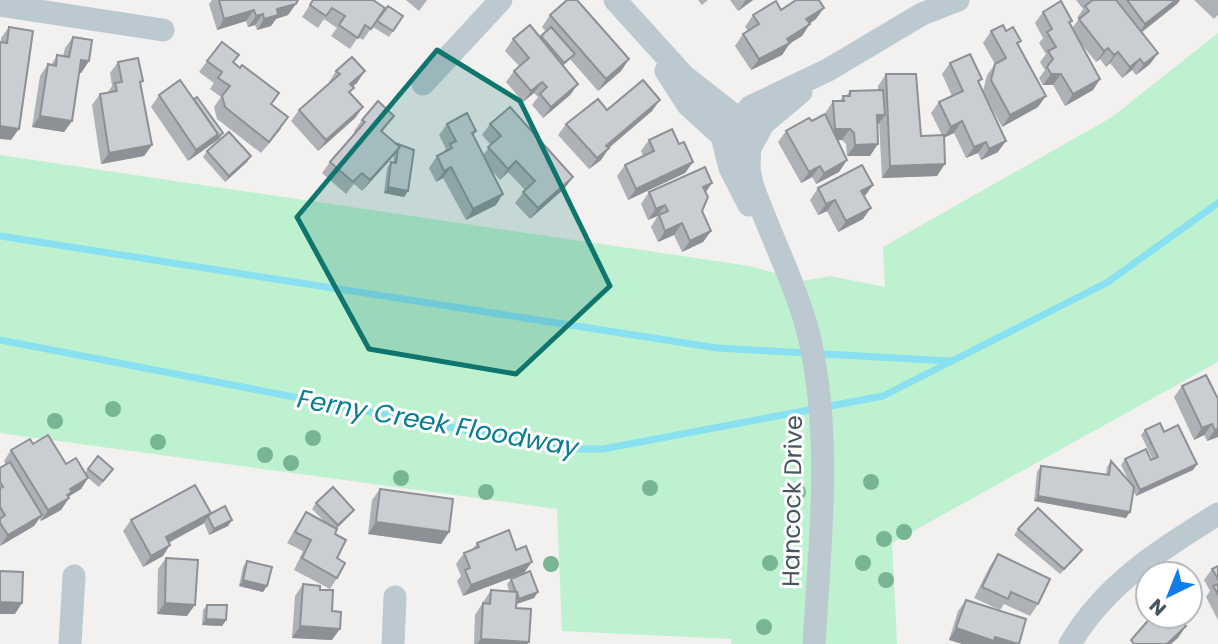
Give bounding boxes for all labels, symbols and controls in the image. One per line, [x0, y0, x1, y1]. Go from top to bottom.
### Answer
water label: Ferny Creek Floodway [295, 381, 583, 466]
street label: Hancock Drive [774, 415, 810, 587]
north arrow [1134, 560, 1204, 630]
text: N [1143, 592, 1172, 622]

